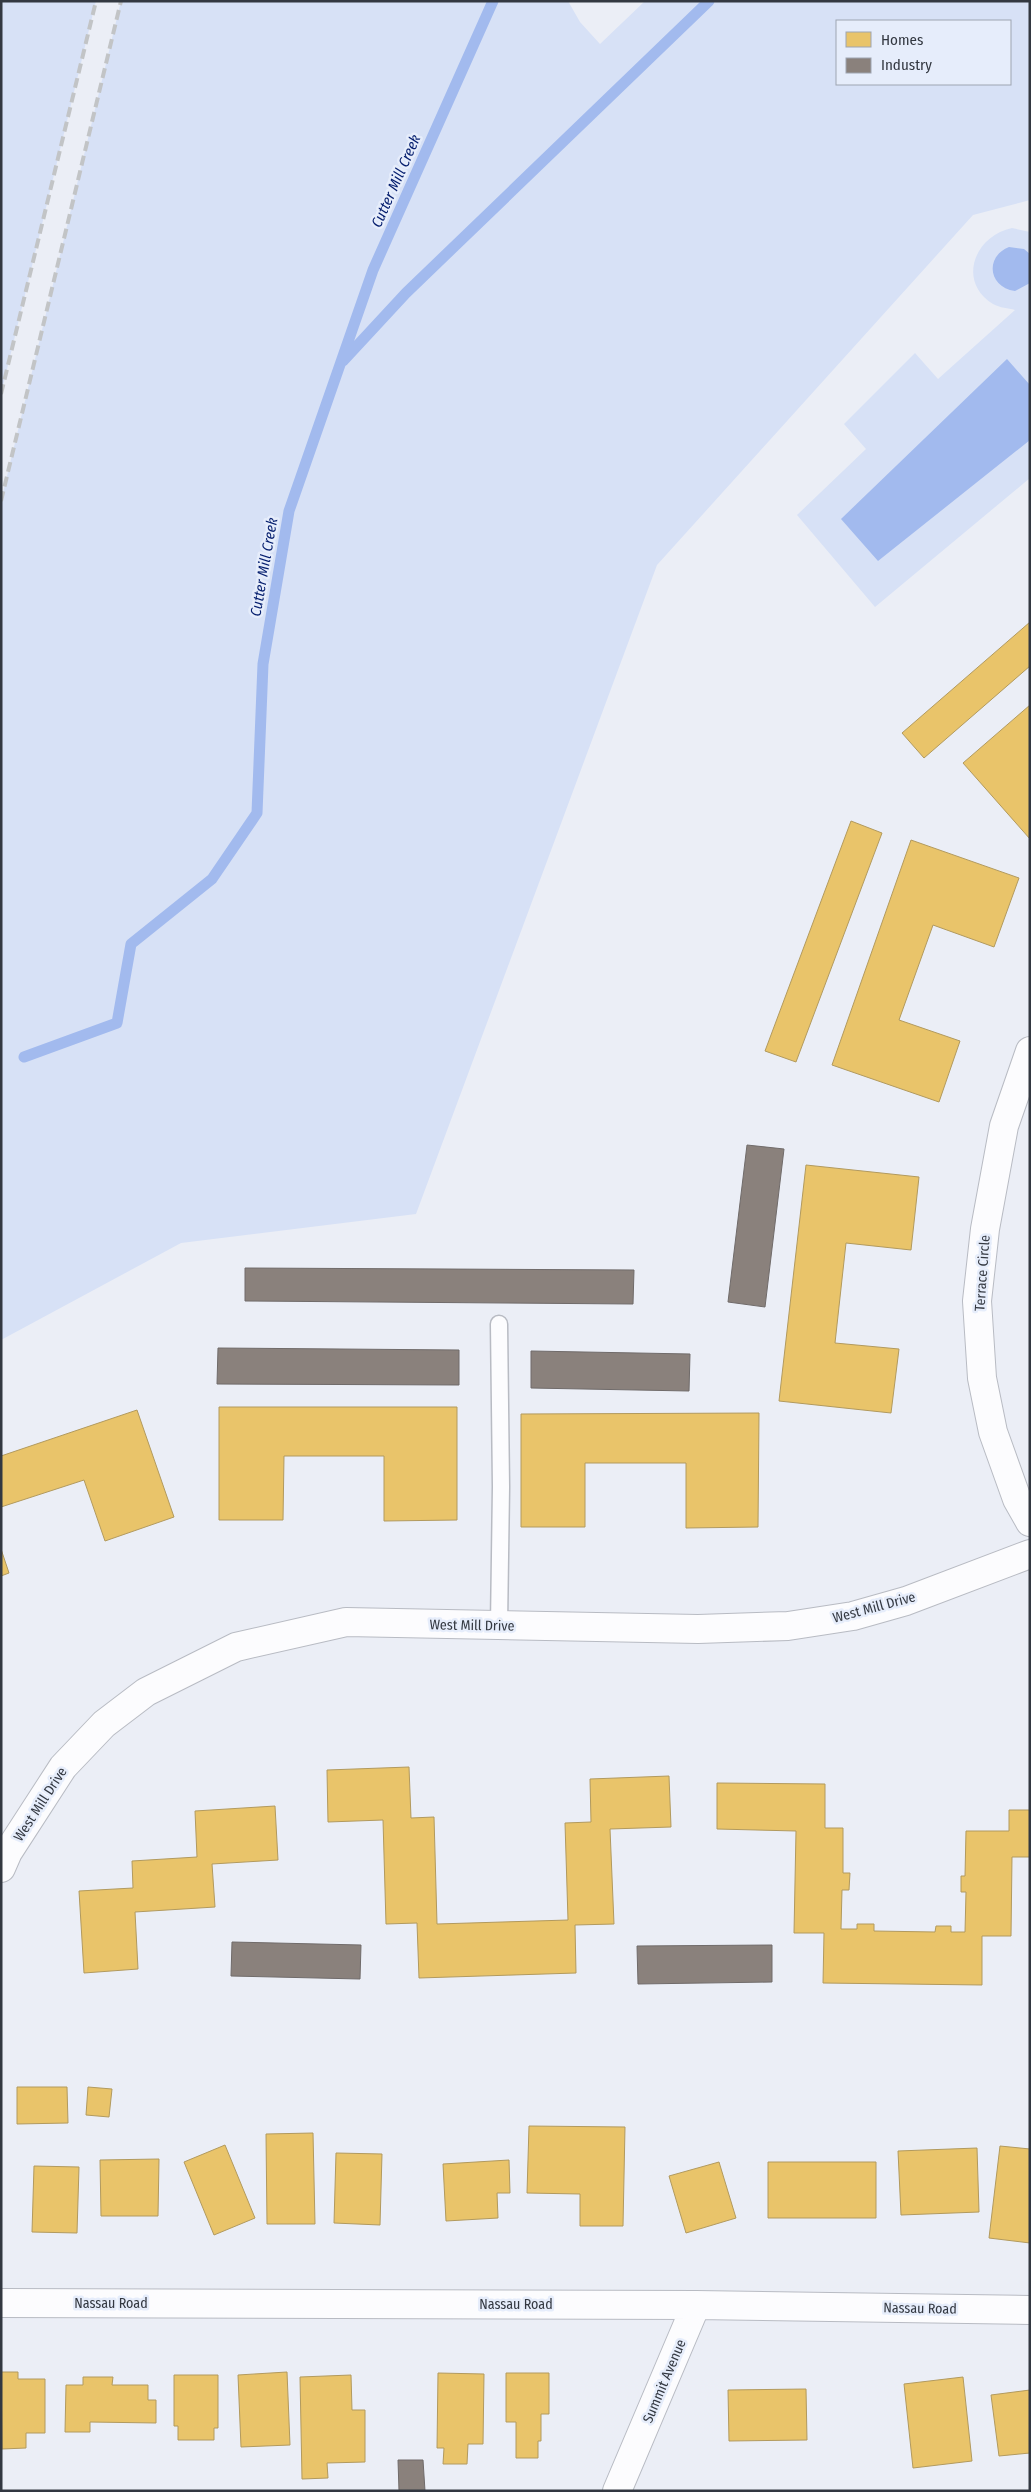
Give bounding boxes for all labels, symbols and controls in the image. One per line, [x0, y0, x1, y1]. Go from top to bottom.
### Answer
legend [836, 20, 1011, 85]
text: Homes [881, 31, 923, 49]
text: Industry [881, 56, 932, 74]
water label: Cutter Mill Creek [367, 131, 425, 230]
water label: Cutter Mill Creek [246, 516, 282, 618]
street label: Terrace Circle [971, 1234, 994, 1312]
street label: West Mill Drive [831, 1588, 917, 1627]
street label: West Mill Drive [429, 1616, 515, 1635]
street label: West Mill Drive [10, 1764, 71, 1845]
street label: Nassau Road [74, 2295, 148, 2312]
street label: Nassau Road [479, 2296, 553, 2313]
street label: Nassau Road [883, 2299, 957, 2318]
street label: Summit Avenue [639, 2337, 690, 2426]

